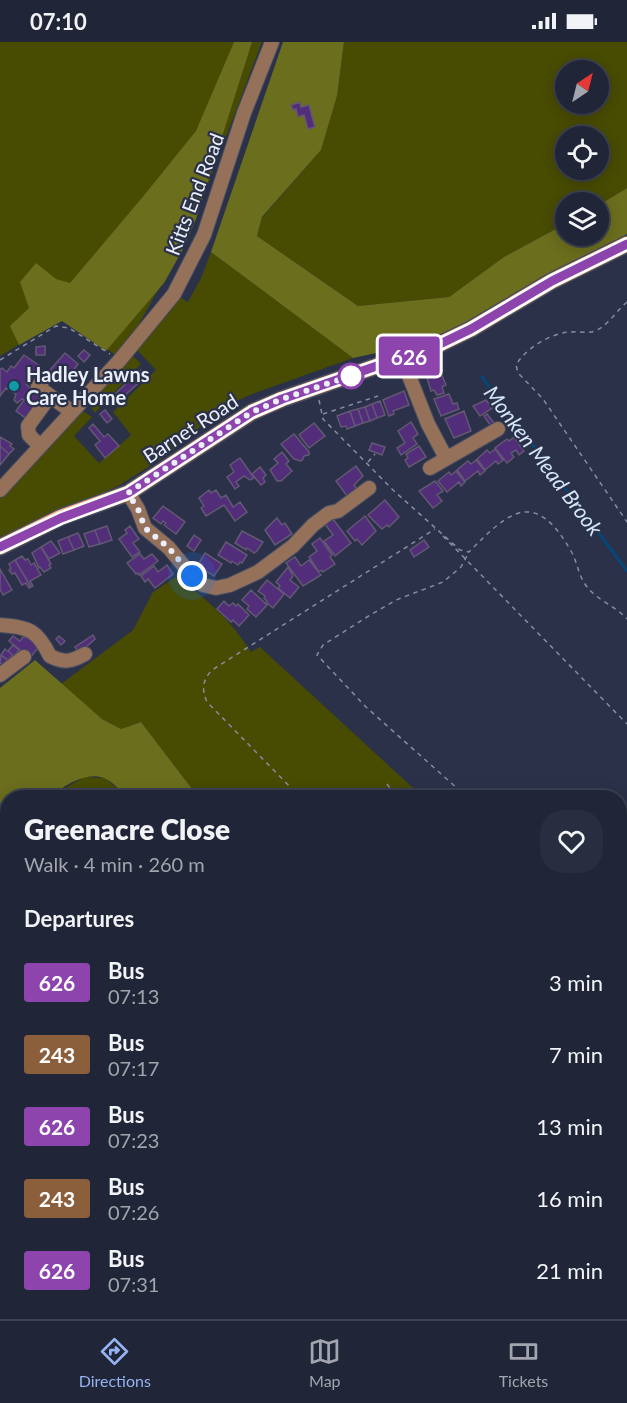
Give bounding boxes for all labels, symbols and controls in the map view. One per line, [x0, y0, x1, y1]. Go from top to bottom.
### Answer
text: 07:10 [30, 8, 87, 35]
north arrow [555, 60, 609, 114]
map controls [555, 60, 609, 246]
button: locate [555, 126, 609, 180]
street label: Kitts End Road [160, 130, 228, 258]
button: layers [555, 192, 609, 246]
line badge: 626 [374, 336, 444, 376]
text: 626 [391, 344, 427, 369]
place label: Hadley Lawns Care Home [26, 362, 150, 409]
unlabelled marker [338, 363, 364, 389]
marker: Hadley Lawns Care Home [7, 379, 21, 393]
water label: Monken Mead Brook [480, 380, 609, 541]
street label: Barnet Road [138, 388, 242, 468]
your location [177, 561, 207, 591]
button: heart [540, 810, 603, 873]
text: Greenacre Close [24, 812, 230, 846]
text: Walk · 4 min · 260 m [24, 852, 205, 876]
text: Departures [24, 905, 134, 932]
text: Bus [108, 957, 144, 984]
text: 3 min [549, 969, 603, 996]
text: 626 [39, 970, 75, 995]
text: 07:13 [108, 984, 159, 1008]
text: Bus [108, 1029, 144, 1056]
text: 7 min [549, 1041, 603, 1068]
text: 243 [39, 1042, 75, 1067]
text: 07:17 [108, 1056, 159, 1080]
text: Bus [108, 1101, 144, 1128]
text: 13 min [536, 1113, 603, 1140]
text: 626 [39, 1114, 75, 1139]
text: 07:23 [108, 1128, 159, 1152]
text: Bus [108, 1173, 144, 1200]
text: 16 min [536, 1185, 603, 1212]
text: 243 [39, 1186, 75, 1211]
text: 07:26 [108, 1200, 159, 1224]
text: Bus [108, 1245, 144, 1272]
text: 21 min [536, 1257, 603, 1284]
text: 626 [39, 1258, 75, 1283]
text: 07:31 [108, 1272, 159, 1296]
tab: Directions [79, 1335, 151, 1390]
tab: Map [308, 1335, 341, 1390]
tab: Tickets [499, 1335, 548, 1390]

